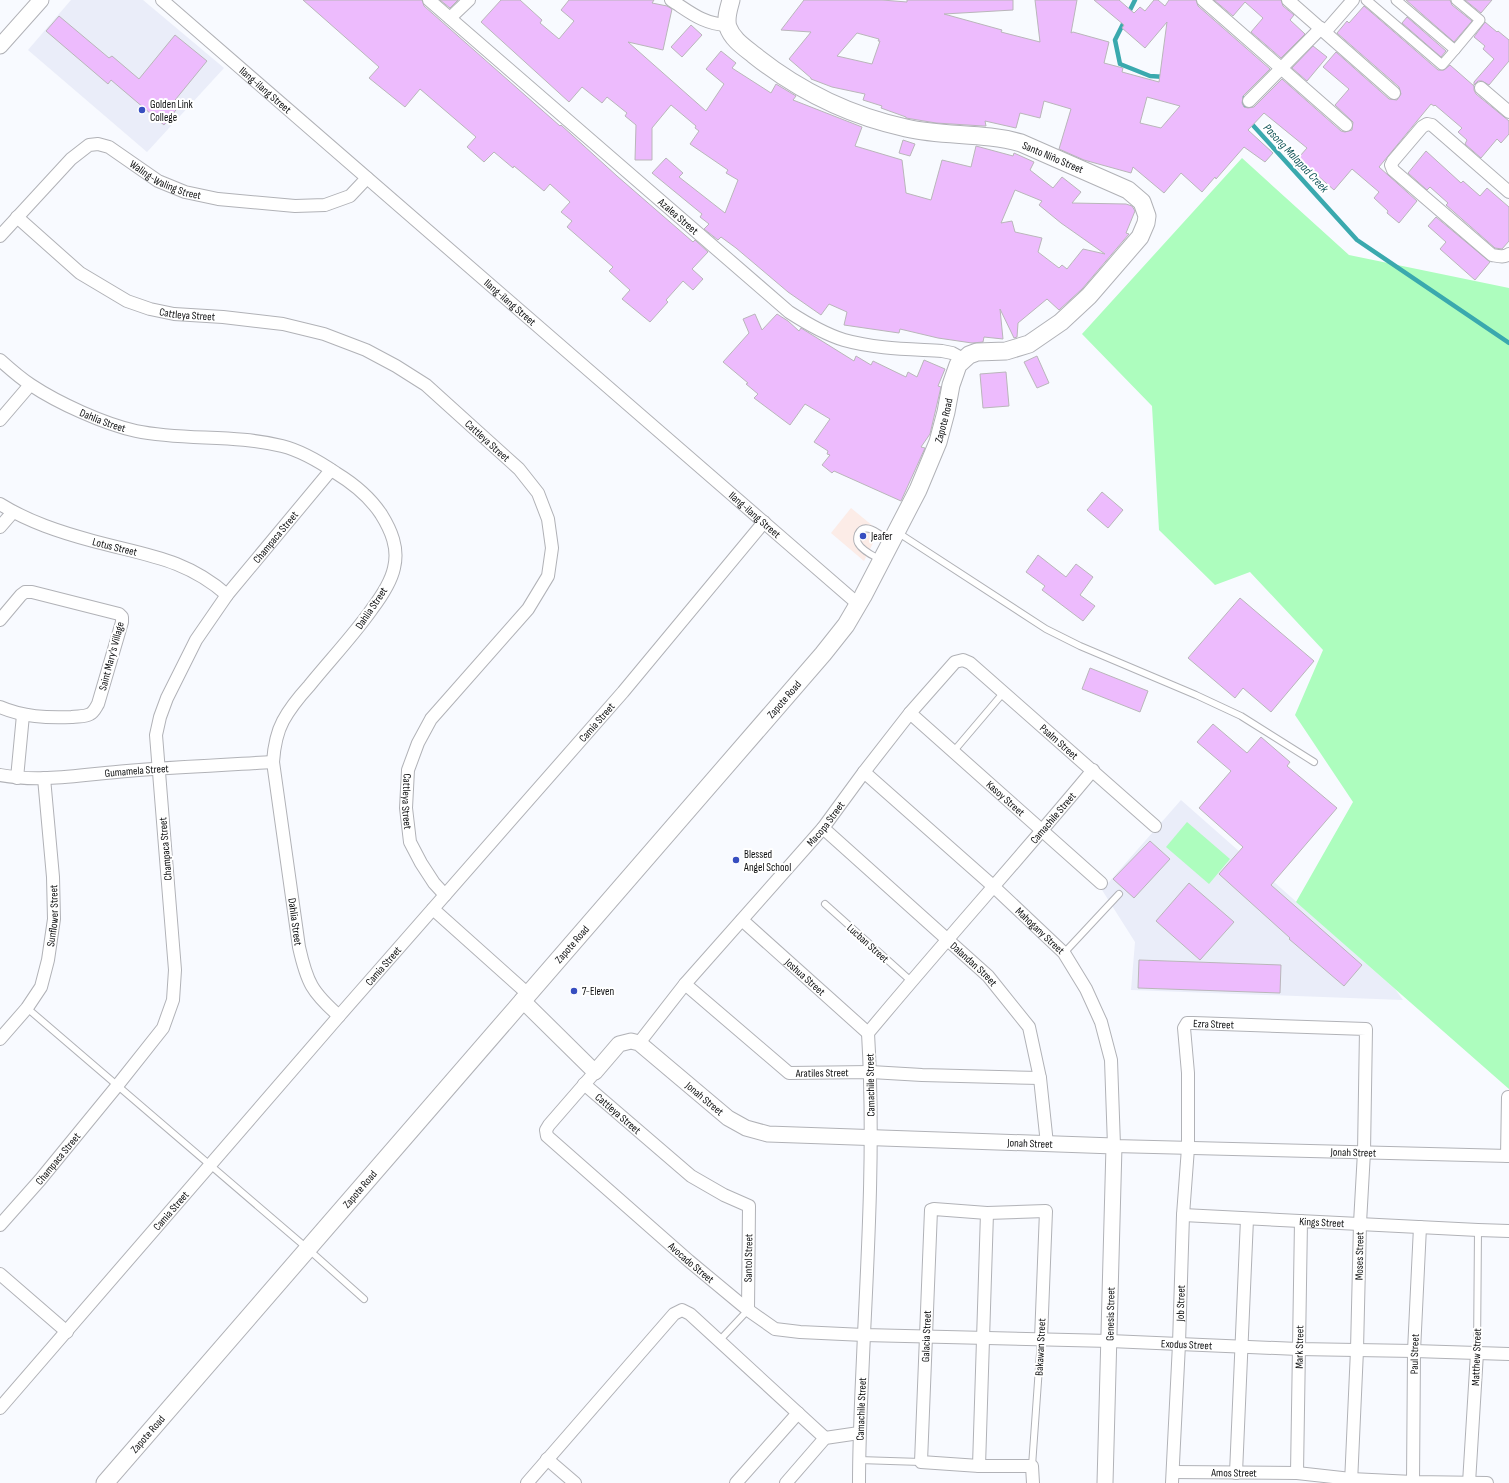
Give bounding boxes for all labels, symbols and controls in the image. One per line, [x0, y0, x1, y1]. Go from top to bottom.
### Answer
street label: Ilang-ilang Street [237, 64, 294, 117]
place label: Golden Link College [150, 98, 193, 124]
marker: Golden Link College [137, 105, 147, 115]
water label: Pasong Malapad Creek [1260, 121, 1332, 196]
street label: Santo Niño Street [1020, 139, 1086, 176]
street label: Waling-Waling Street [127, 157, 203, 202]
street label: Azalea Street [655, 195, 701, 238]
street label: Ilang-ilang Street [481, 277, 539, 329]
street label: Cattleya Street [158, 305, 216, 324]
street label: Zapote Road [932, 397, 956, 444]
street label: Dahlia Street [78, 406, 128, 435]
street label: Cattleya Street [462, 417, 513, 465]
street label: Ilang-ilang Street [726, 489, 784, 541]
street label: Champaca Street [250, 508, 301, 566]
place label: Jeafer [870, 530, 892, 543]
marker: Jeafer [858, 531, 868, 541]
street label: Lotus Street [91, 535, 139, 559]
street label: Dahlia Street [353, 584, 391, 632]
street label: Saint Mary's Village [96, 620, 127, 692]
street label: Zapote Road [764, 678, 804, 721]
street label: Camia Street [576, 700, 618, 745]
street label: Psalm Street [1037, 722, 1081, 763]
street label: Gumamela Street [104, 762, 170, 780]
street label: Cattleya Street [399, 773, 415, 830]
street label: Kasoy Street [983, 778, 1028, 819]
street label: Camachile Street [1028, 789, 1079, 846]
street label: Macopa Street [804, 798, 848, 849]
street label: Champaca Street [156, 816, 175, 881]
place label: Blessed Angel School [743, 848, 791, 874]
marker: Blessed Angel School [731, 855, 741, 865]
street label: Sunflower Street [44, 884, 61, 947]
street label: Dahlia Street [285, 897, 305, 947]
street label: Mahogany Street [1013, 905, 1067, 957]
street label: Lucban Street [844, 921, 892, 966]
street label: Zapote Road [552, 923, 592, 966]
street label: Dalandan Street [947, 939, 1000, 989]
street label: Camia Street [363, 943, 404, 988]
street label: Joshua Street [781, 955, 828, 999]
place label: 7-Eleven [582, 985, 614, 998]
marker: 7-Eleven [569, 986, 579, 996]
street label: Ezra Street [1193, 1017, 1235, 1031]
street label: Camachile Street [863, 1053, 878, 1117]
street label: Aratiles Street [795, 1066, 849, 1080]
street label: Jonah Street [682, 1078, 727, 1119]
street label: Cattleya Street [592, 1091, 644, 1137]
street label: Champaca Street [33, 1130, 84, 1188]
street label: Jonah Street [1006, 1136, 1054, 1151]
street label: Jonah Street [1329, 1145, 1377, 1160]
street label: Zapote Road [340, 1167, 380, 1211]
street label: Camia Street [151, 1188, 192, 1233]
street label: Kings Street [1299, 1215, 1345, 1230]
street label: Moses Street [1353, 1231, 1366, 1280]
street label: Santol Street [742, 1233, 755, 1282]
street label: Avocado Street [665, 1239, 717, 1286]
street label: Job Street [1174, 1284, 1188, 1323]
street label: Genesis Street [1104, 1286, 1117, 1341]
street label: Galacia Street [919, 1310, 934, 1362]
street label: Bakawan Street [1033, 1317, 1049, 1376]
street label: Mark Street [1293, 1325, 1306, 1369]
street label: Matthew Street [1469, 1327, 1484, 1386]
street label: Paul Street [1408, 1333, 1422, 1374]
street label: Exodus Street [1161, 1337, 1213, 1352]
street label: Camachile Street [854, 1377, 869, 1441]
street label: Zapote Road [128, 1412, 168, 1456]
street label: Amos Street [1210, 1466, 1257, 1480]

